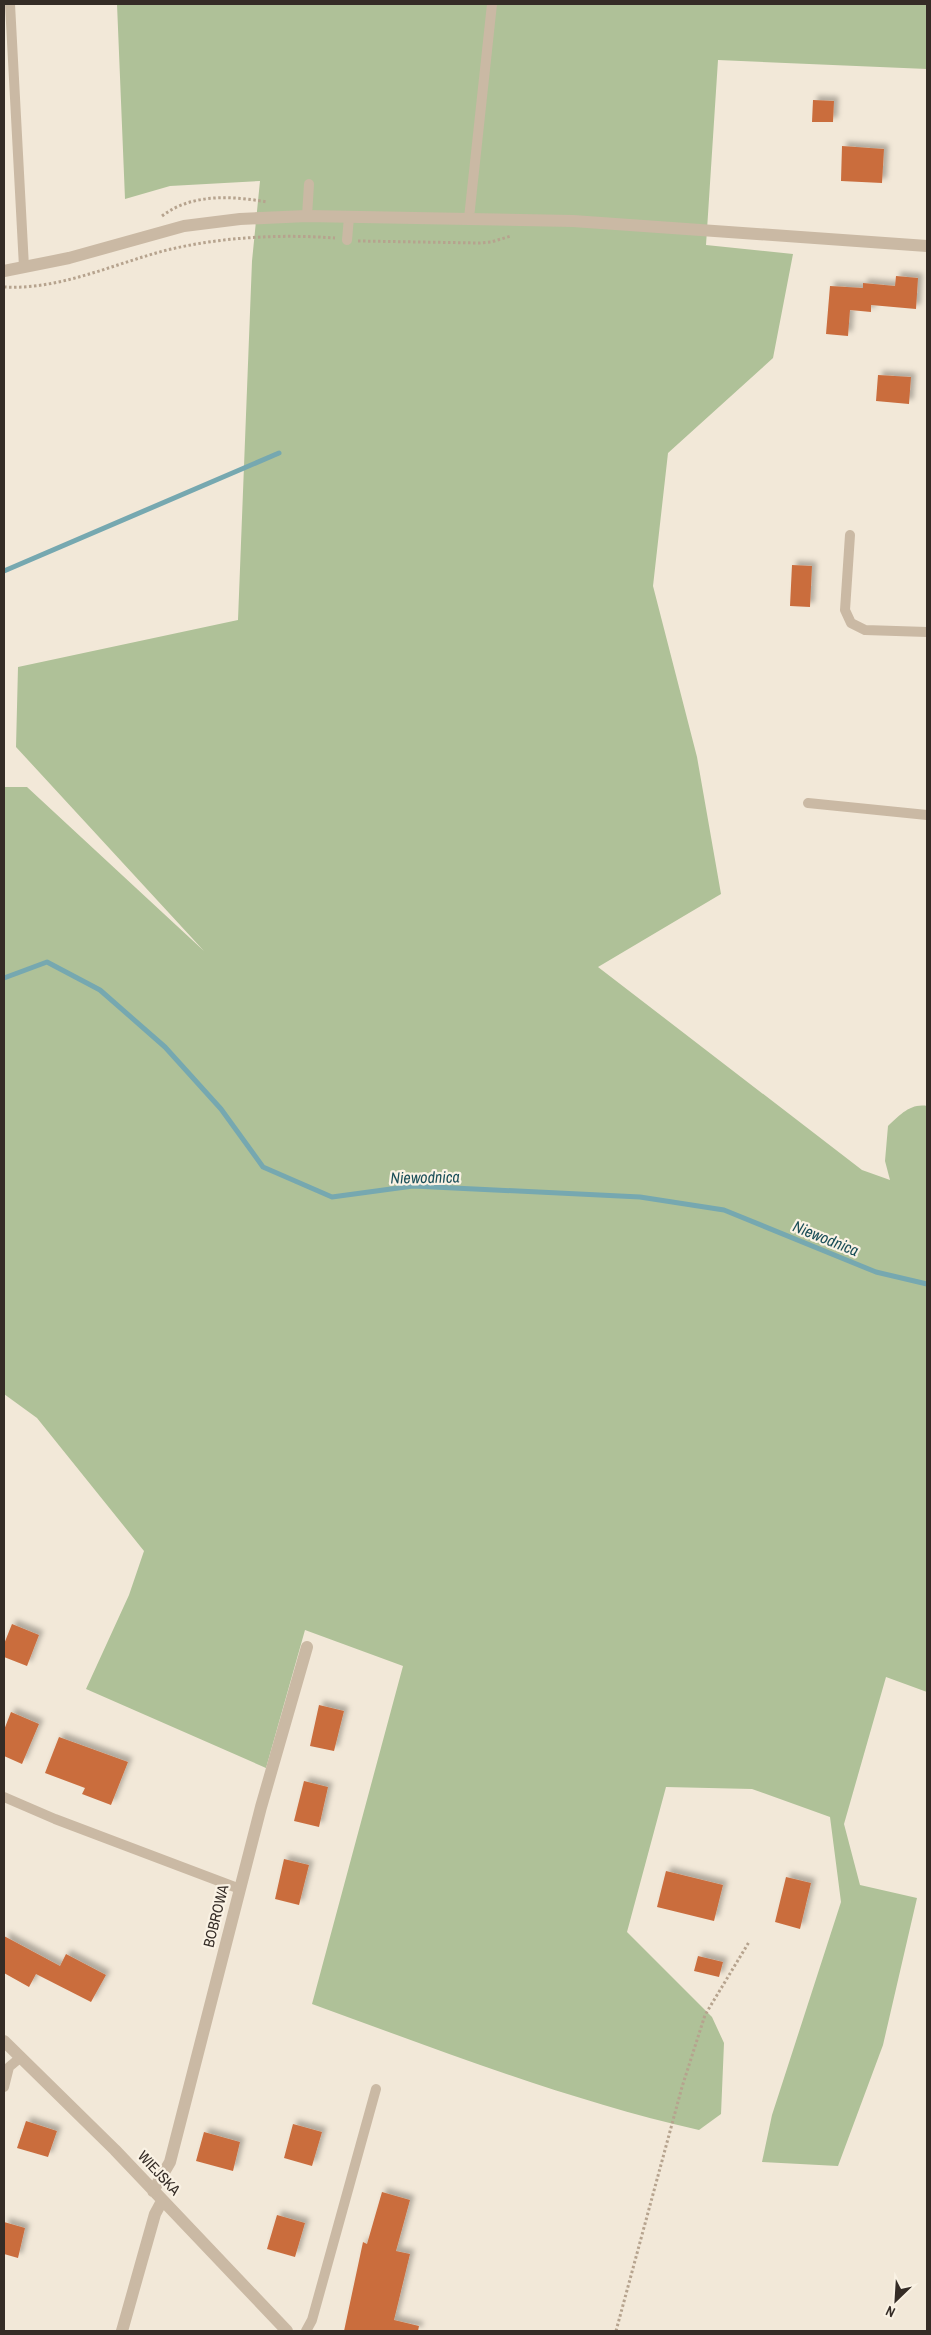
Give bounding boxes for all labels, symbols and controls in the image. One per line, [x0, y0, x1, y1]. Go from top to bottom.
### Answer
water label: Niewodnica [390, 1165, 460, 1189]
water label: Niewodnica [790, 1215, 862, 1261]
street label: BOBROWA [198, 1882, 234, 1949]
street label: WIEJSKA [133, 2146, 186, 2200]
north arrow [871, 2275, 921, 2325]
text: N [883, 2302, 898, 2322]

